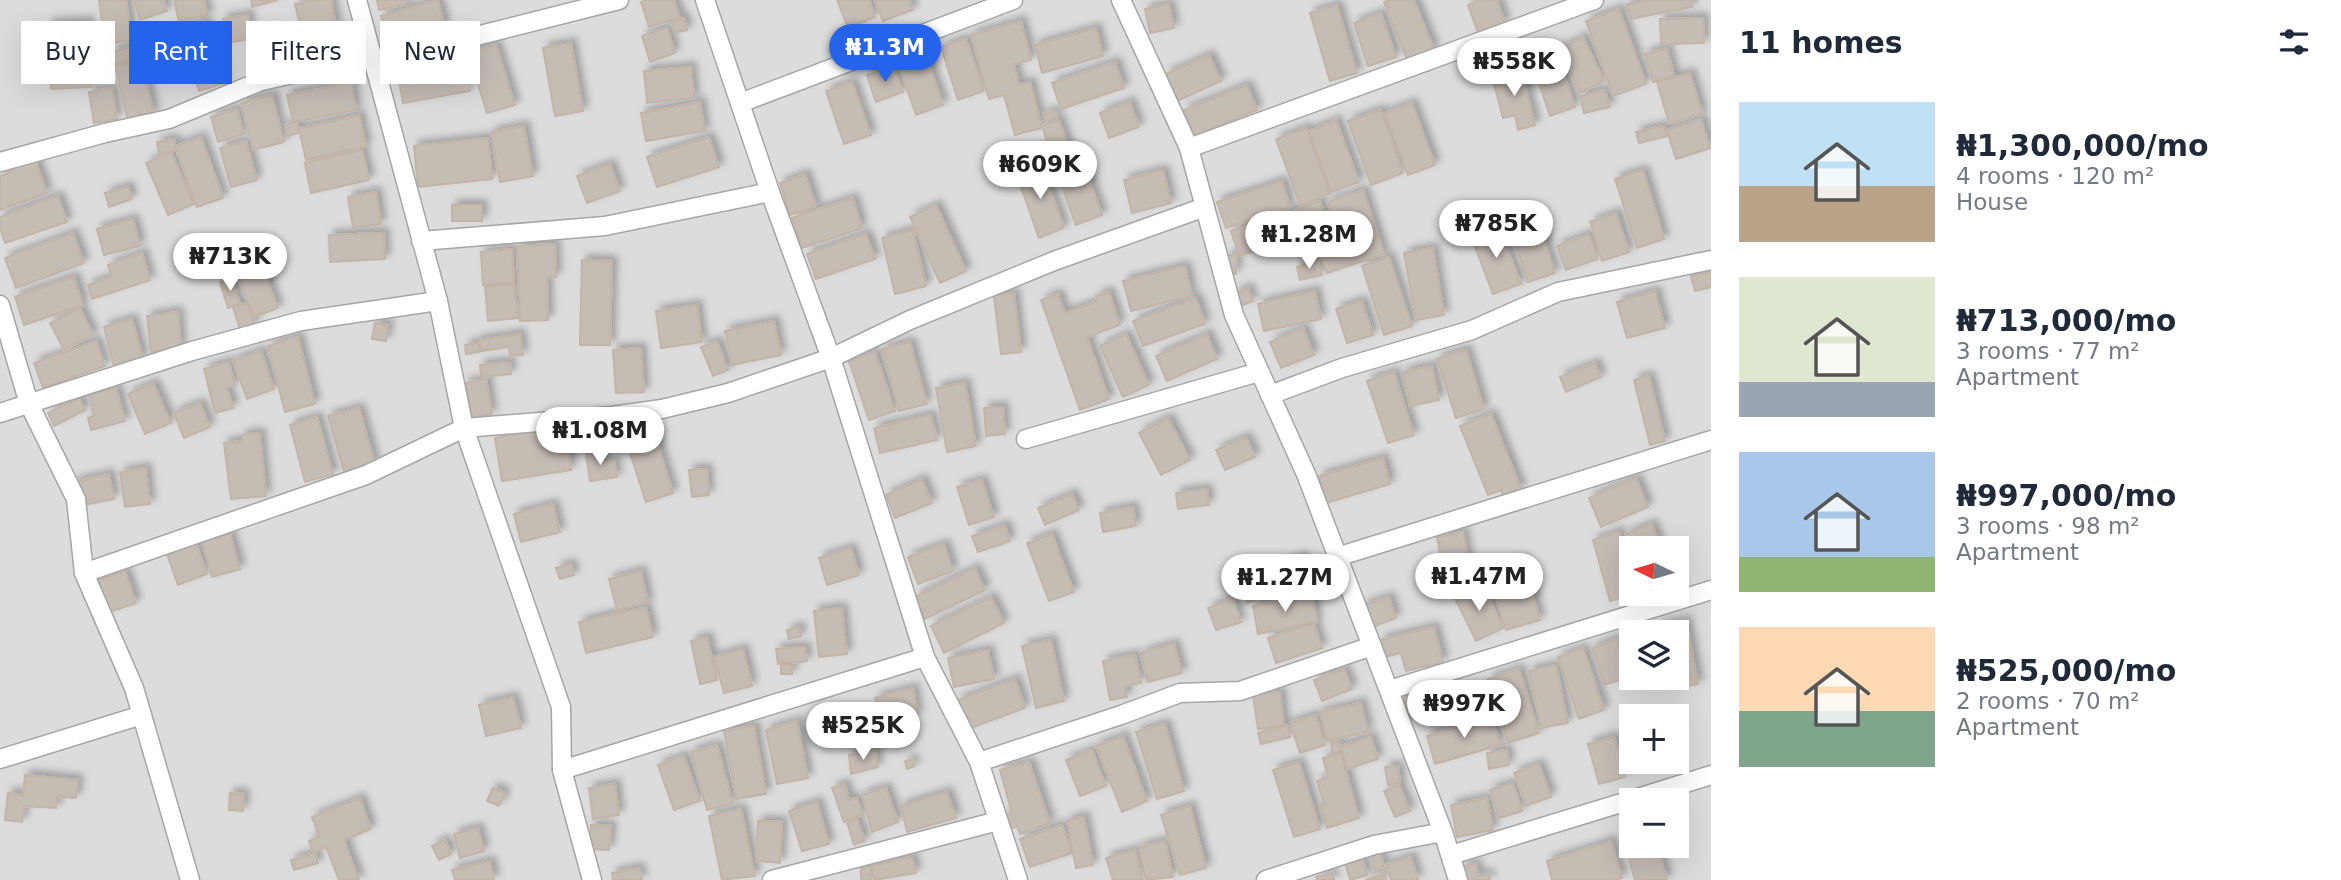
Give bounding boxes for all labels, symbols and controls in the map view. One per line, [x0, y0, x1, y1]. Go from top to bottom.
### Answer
chip: Buy [21, 21, 115, 84]
chip: Rent [129, 21, 232, 84]
chip: Filters [246, 21, 366, 84]
chip: New [380, 21, 480, 84]
icon: filters [2275, 23, 2313, 61]
pin: ₦1.3M [836, 24, 934, 84]
text: 11 homes [1739, 25, 1903, 60]
text: ₦1.3M [845, 34, 925, 60]
pin: ₦558K [1465, 38, 1563, 98]
text: ₦558K [1473, 48, 1555, 74]
text: ₦1,300,000/mo [1956, 128, 2209, 163]
icon: home [1795, 130, 1879, 214]
pin: ₦609K [991, 142, 1089, 201]
text: ₦609K [999, 151, 1081, 177]
text: 4 rooms · 120 m² [1956, 163, 2154, 189]
text: House [1956, 189, 2028, 215]
pin: ₦785K [1447, 201, 1545, 260]
text: ₦785K [1455, 210, 1537, 236]
pin: ₦1.28M [1252, 212, 1366, 271]
text: ₦1.28M [1261, 221, 1357, 247]
pin: ₦713K [181, 233, 279, 293]
text: ₦713K [189, 243, 271, 269]
text: ₦713,000/mo [1956, 303, 2176, 338]
icon: home [1795, 305, 1879, 389]
text: 3 rooms · 77 m² [1956, 338, 2140, 364]
text: Apartment [1956, 364, 2079, 390]
pin: ₦1.08M [543, 407, 657, 467]
text: ₦1.08M [552, 417, 648, 443]
text: ₦997,000/mo [1956, 478, 2176, 513]
icon: home [1795, 480, 1879, 564]
text: 3 rooms · 98 m² [1956, 513, 2140, 539]
north arrow [1619, 536, 1689, 606]
map controls [1619, 536, 1689, 858]
text: Apartment [1956, 539, 2079, 565]
pin: ₦1.27M [1228, 554, 1342, 614]
pin: ₦1.47M [1422, 554, 1536, 613]
text: ₦1.47M [1431, 563, 1527, 589]
text: ₦1.27M [1237, 564, 1333, 590]
button: layers [1619, 620, 1689, 690]
text: ₦525,000/mo [1956, 653, 2176, 688]
icon: home [1795, 655, 1879, 739]
pin: ₦997K [1415, 680, 1513, 740]
text: 2 rooms · 70 m² [1956, 688, 2140, 714]
text: ₦997K [1423, 690, 1505, 716]
pin: ₦525K [814, 702, 912, 762]
button: + [1619, 704, 1689, 774]
text: ₦525K [822, 712, 904, 738]
text: Apartment [1956, 714, 2079, 740]
button: − [1619, 788, 1689, 858]

